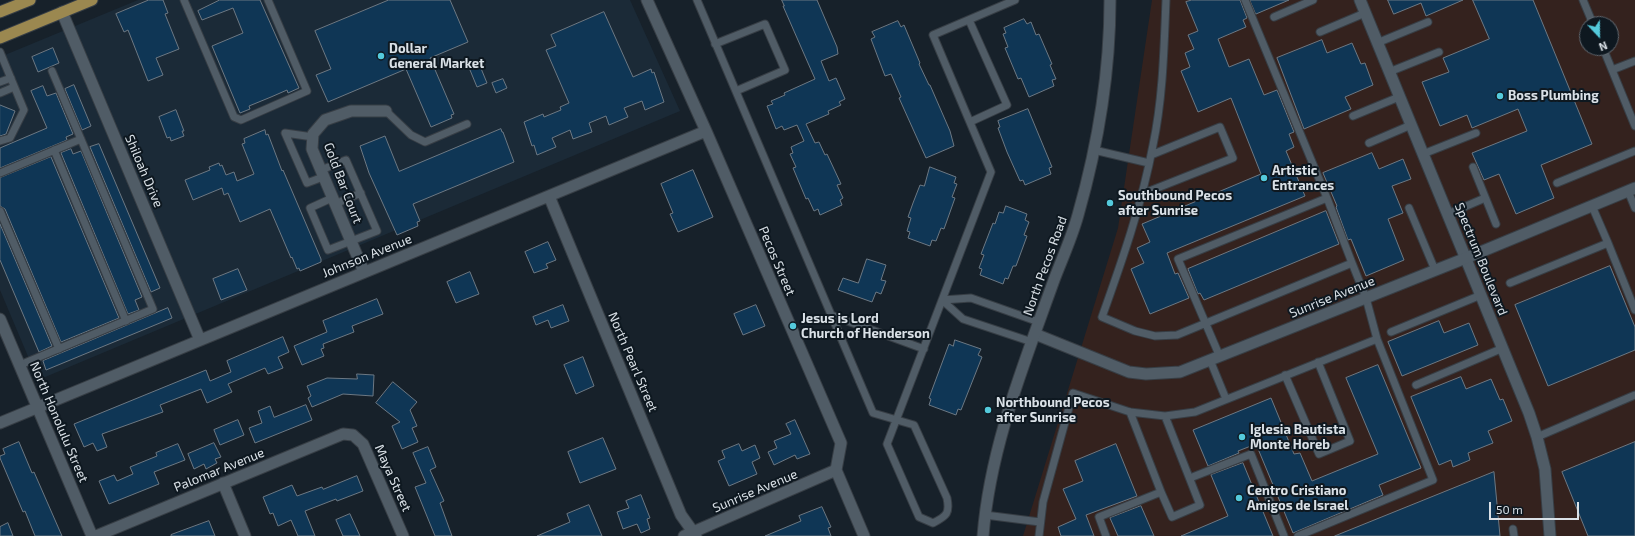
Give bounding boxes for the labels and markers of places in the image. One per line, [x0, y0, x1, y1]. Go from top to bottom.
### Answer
place label: Dollar General Market [389, 41, 484, 72]
marker: Dollar General Market [376, 51, 386, 61]
place label: Boss Plumbing [1508, 88, 1599, 104]
marker: Boss Plumbing [1495, 91, 1505, 101]
place label: Artistic Entrances [1272, 163, 1334, 194]
marker: Artistic Entrances [1259, 173, 1269, 183]
place label: Southbound Pecos after Sunrise [1118, 188, 1232, 219]
marker: Southbound Pecos after Sunrise [1105, 198, 1115, 208]
place label: Jesus is Lord Church of Henderson [801, 311, 930, 342]
marker: Jesus is Lord Church of Henderson [788, 321, 798, 331]
place label: Northbound Pecos after Sunrise [996, 395, 1110, 426]
marker: Northbound Pecos after Sunrise [983, 405, 993, 415]
place label: Iglesia Bautista Monte Horeb [1250, 422, 1346, 453]
marker: Iglesia Bautista Monte Horeb [1237, 432, 1247, 442]
place label: Centro Cristiano Amigos de Israel [1247, 483, 1349, 514]
marker: Centro Cristiano Amigos de Israel [1234, 493, 1244, 503]

